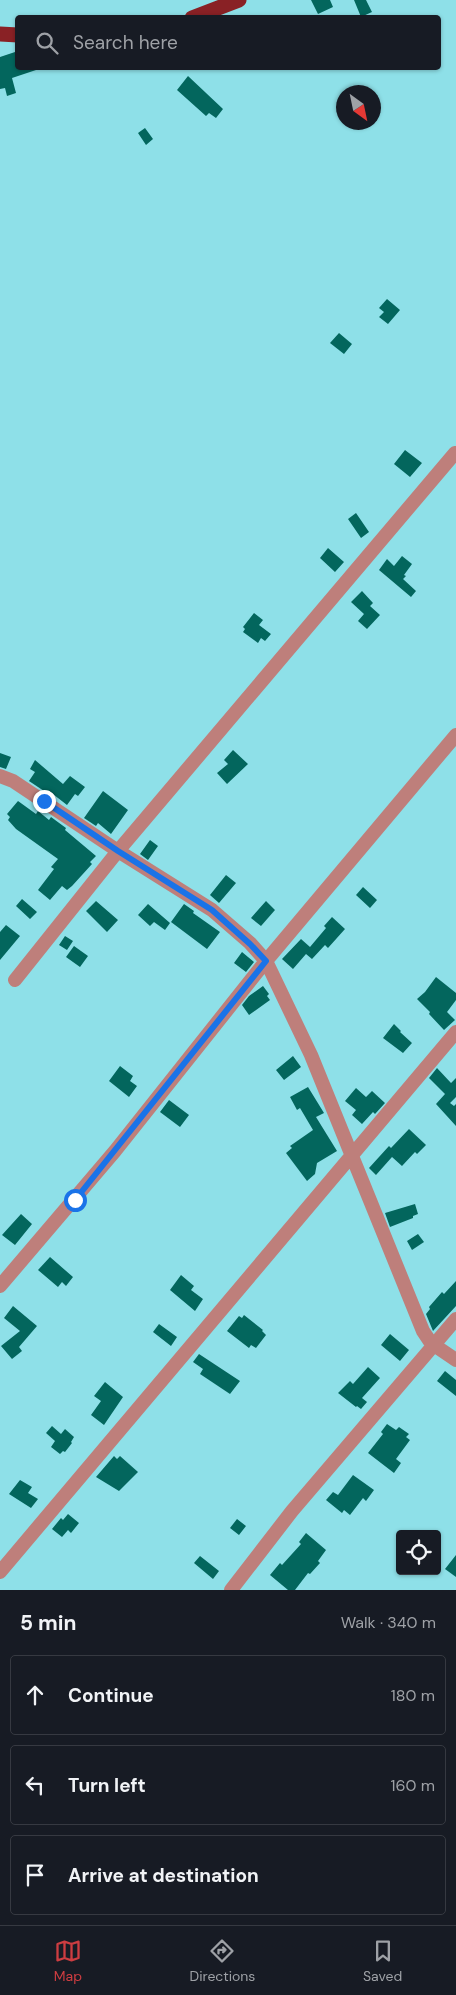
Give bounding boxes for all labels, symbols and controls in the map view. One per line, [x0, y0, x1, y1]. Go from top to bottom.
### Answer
search box [15, 15, 441, 70]
icon: search [33, 29, 61, 57]
text: Search here [73, 30, 178, 55]
north arrow [336, 85, 381, 130]
route end [33, 790, 56, 813]
route start [64, 1189, 87, 1212]
map controls [396, 1530, 441, 1575]
button: locate [396, 1530, 441, 1575]
text: 5 min [20, 1609, 76, 1637]
text: Walk · 340 m [341, 1612, 436, 1633]
icon: ahead [21, 1681, 49, 1709]
text: Continue [68, 1683, 154, 1708]
text: 180 m [391, 1685, 435, 1706]
icon: left [21, 1771, 49, 1799]
text: Turn left [68, 1773, 146, 1798]
text: 160 m [391, 1775, 435, 1796]
icon: arrive [21, 1861, 49, 1889]
text: Arrive at destination [68, 1863, 259, 1888]
tab: Map [54, 1937, 82, 1985]
tab: Directions [190, 1937, 255, 1985]
tab: Saved [363, 1937, 402, 1985]

